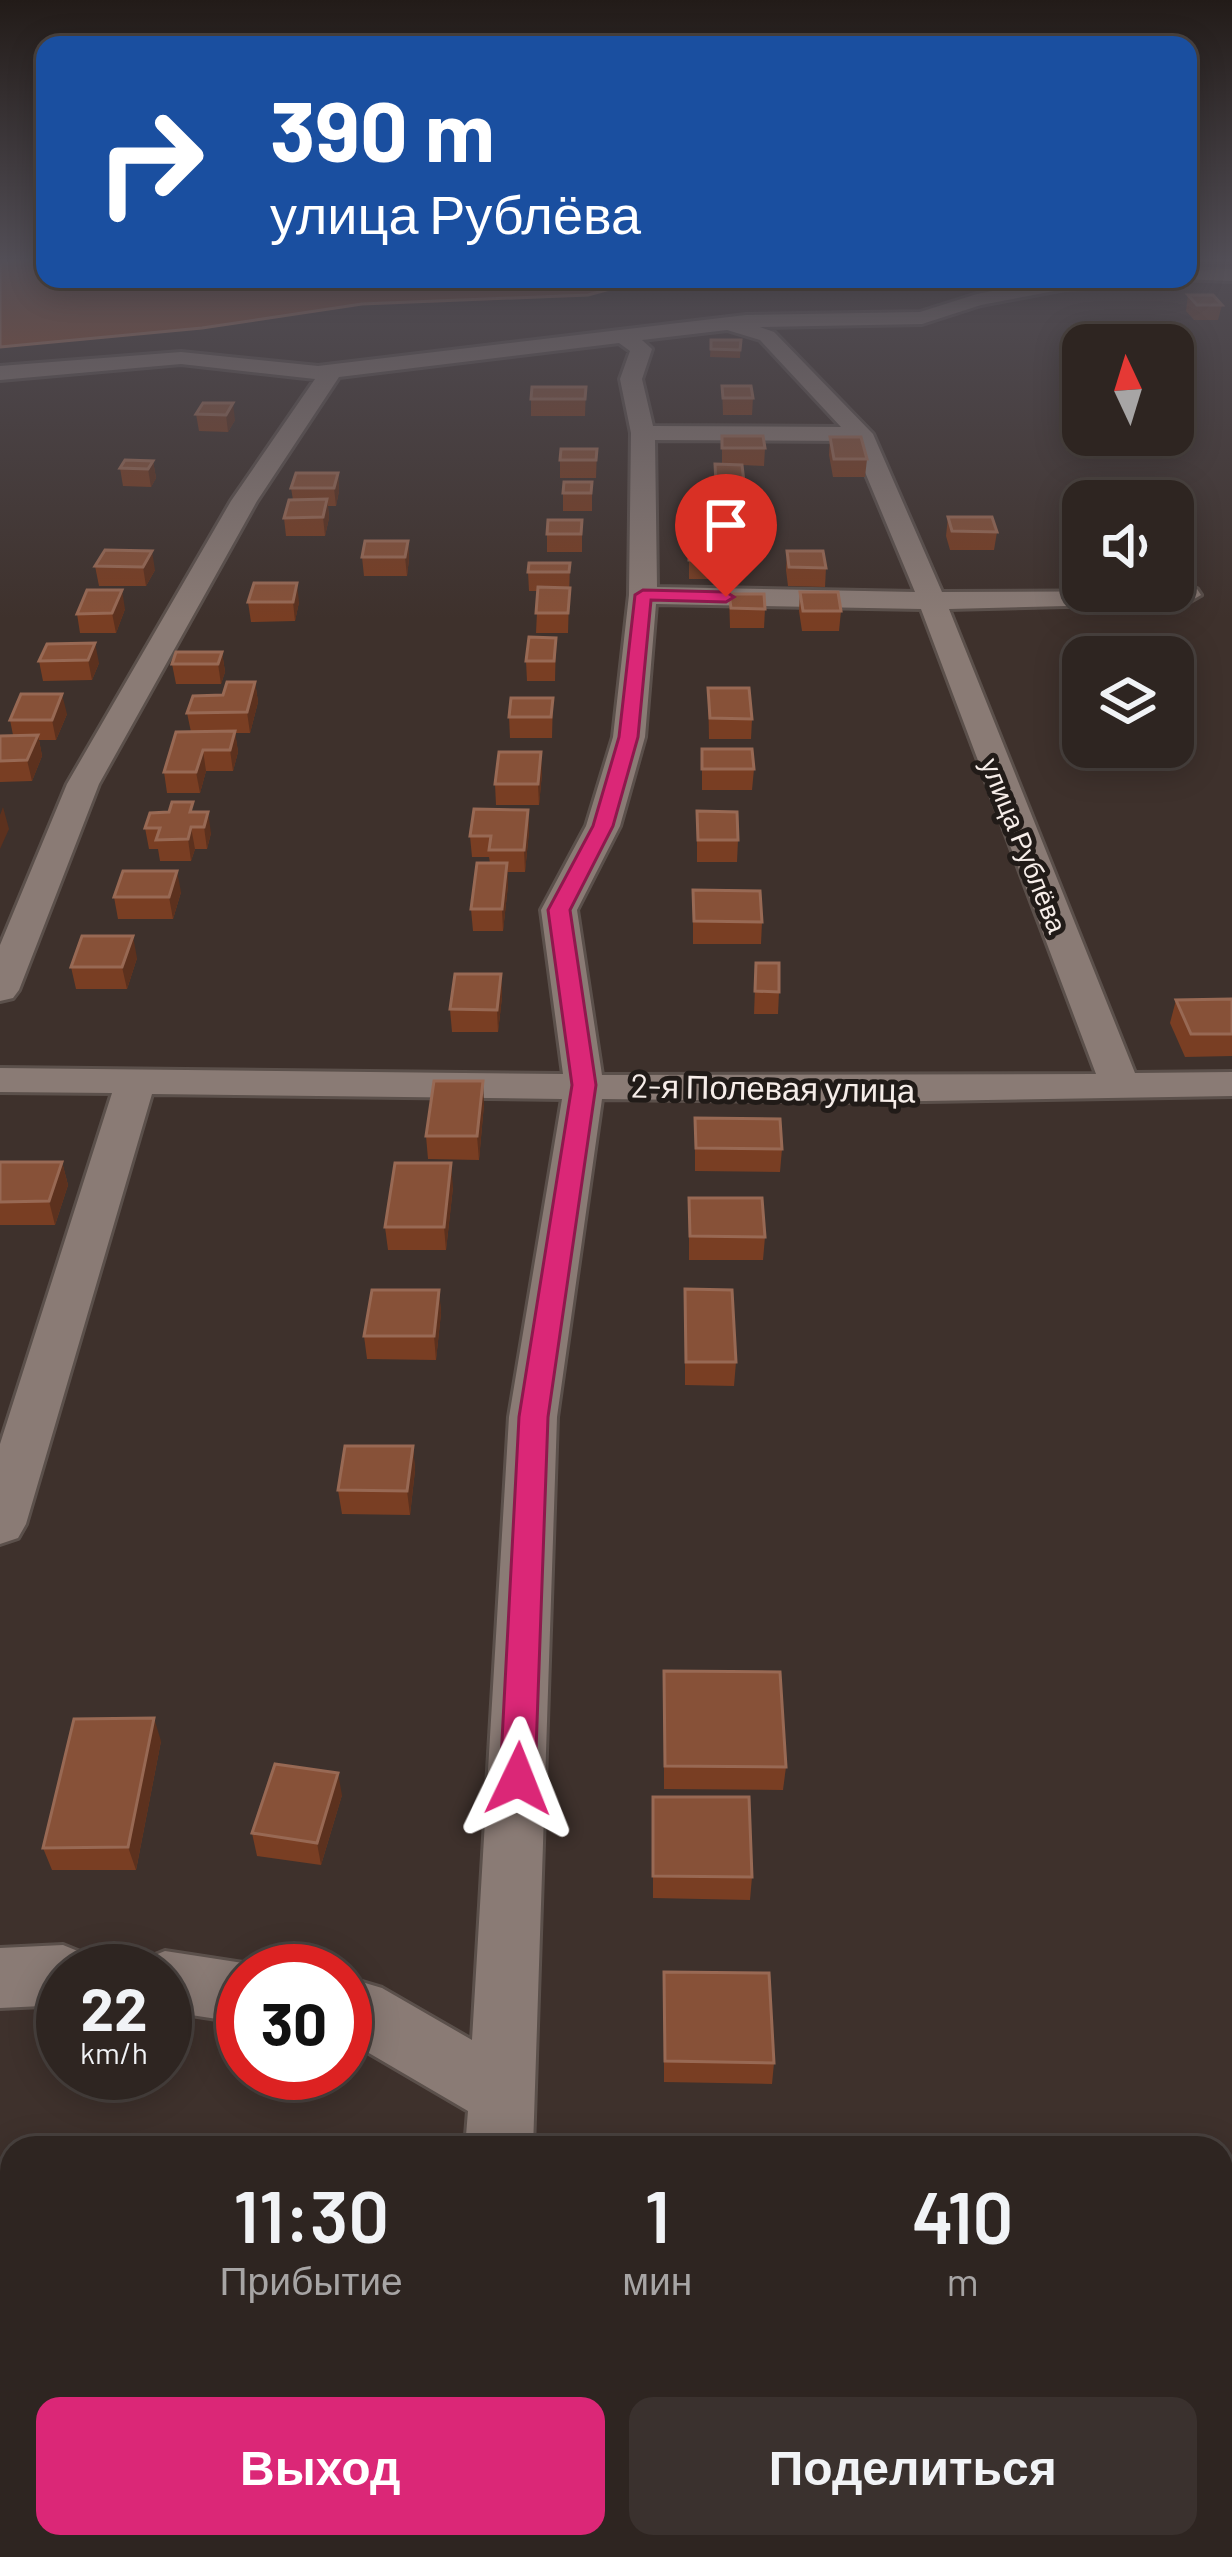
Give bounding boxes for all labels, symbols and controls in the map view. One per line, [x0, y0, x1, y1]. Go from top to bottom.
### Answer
text: 390 m [270, 78, 495, 179]
icon: right [72, 84, 228, 240]
text: улица Рублёва [270, 180, 641, 245]
north arrow [1062, 324, 1194, 456]
map controls [1062, 324, 1194, 768]
pin [675, 474, 777, 597]
button: sound [1062, 480, 1194, 612]
icon: arrive [693, 492, 759, 558]
button: layers [1062, 636, 1194, 768]
street label: улица Рублёва [974, 753, 1075, 938]
street label: 2-я Полевая улица [630, 1065, 916, 1109]
position arrow [455, 1716, 581, 1842]
speed limit sign: 30 [216, 1944, 372, 2100]
text: 22 [80, 1971, 148, 2043]
text: km/h [80, 2034, 148, 2070]
text: 11:30 [233, 2171, 389, 2257]
text: 1 [645, 2171, 670, 2257]
text: 410 [912, 2172, 1013, 2258]
text: Прибытие [220, 2256, 403, 2303]
text: мин [622, 2256, 692, 2303]
text: m [947, 2257, 979, 2304]
button: Выход [36, 2397, 605, 2535]
button: Поделиться [629, 2397, 1197, 2535]

